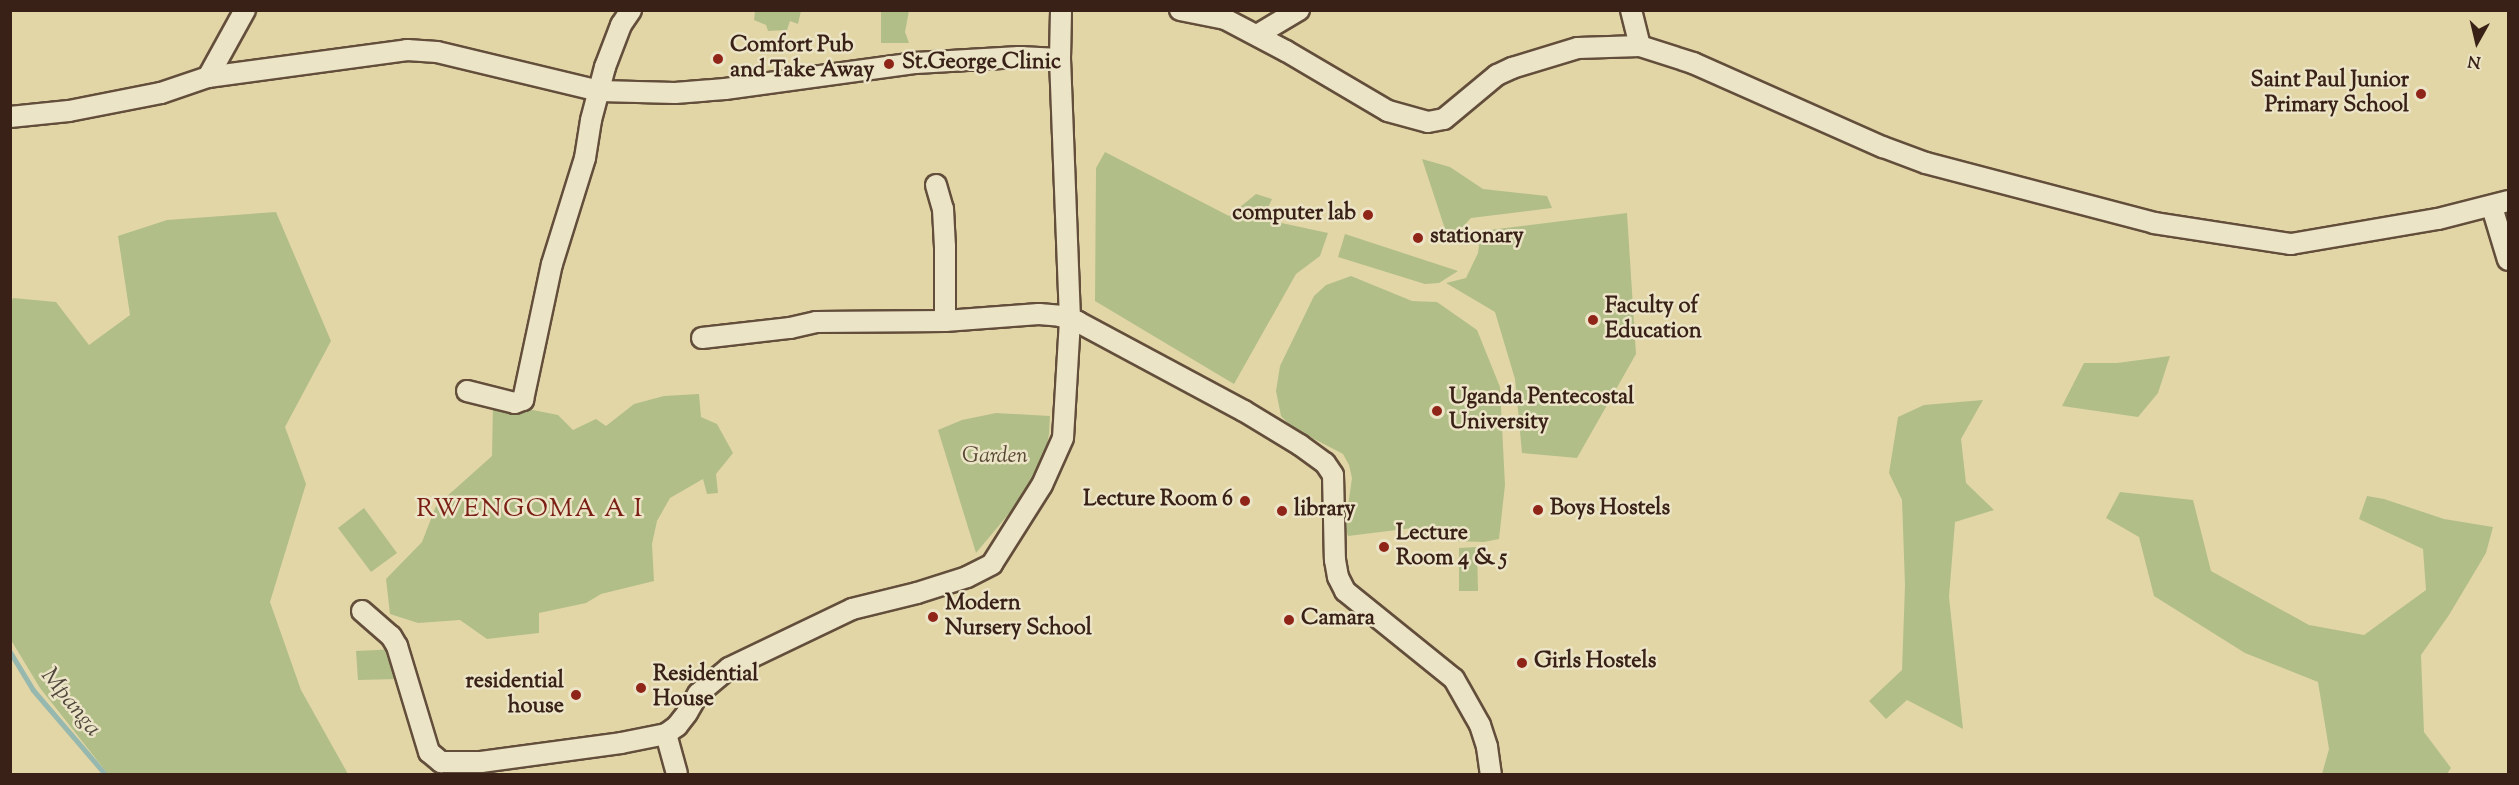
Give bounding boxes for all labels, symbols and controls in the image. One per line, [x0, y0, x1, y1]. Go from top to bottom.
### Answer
north arrow [2447, 12, 2507, 72]
place label: Comfort Pub and Take Away [730, 33, 874, 84]
text: N [2466, 48, 2482, 73]
place label: St.George Clinic [902, 51, 1061, 77]
marker: Comfort Pub and Take Away [711, 52, 725, 66]
marker: St.George Clinic [880, 55, 898, 73]
place label: Saint Paul Junior Primary School [2251, 68, 2409, 119]
marker: Saint Paul Junior Primary School [2414, 87, 2428, 101]
place label: computer lab [1232, 202, 1356, 228]
marker: computer lab [1361, 208, 1375, 222]
place label: stationary [1430, 225, 1524, 251]
marker: stationary [1411, 231, 1425, 245]
place label: Faculty of Education [1605, 294, 1702, 346]
marker: Faculty of Education [1586, 313, 1600, 327]
place label: Uganda Pentecostal University [1449, 385, 1634, 436]
marker: Uganda Pentecostal University [1430, 404, 1444, 418]
park label: Garden [962, 445, 1028, 471]
place label: Lecture Room 6 [1083, 488, 1233, 514]
district label: RWENGOMA A I [416, 494, 644, 526]
marker: Lecture Room 6 [1238, 494, 1252, 508]
place label: Boys Hostels [1550, 497, 1670, 523]
place label: library [1294, 498, 1355, 524]
marker: Boys Hostels [1531, 503, 1545, 517]
marker: library [1275, 504, 1289, 518]
place label: Lecture Room 4 & 5 [1396, 521, 1507, 572]
marker: Lecture Room 4 & 5 [1377, 540, 1391, 554]
place label: Modern Nursery School [945, 591, 1092, 642]
place label: Camara [1301, 607, 1375, 633]
marker: Modern Nursery School [926, 610, 940, 624]
marker: Camara [1282, 613, 1296, 627]
place label: Girls Hostels [1534, 650, 1656, 676]
marker: Girls Hostels [1515, 656, 1529, 670]
place label: Residential House [653, 662, 758, 714]
water label: Mpanga [34, 663, 106, 743]
place label: residential house [465, 669, 564, 720]
marker: Residential House [634, 681, 648, 695]
marker: residential house [569, 688, 583, 702]

